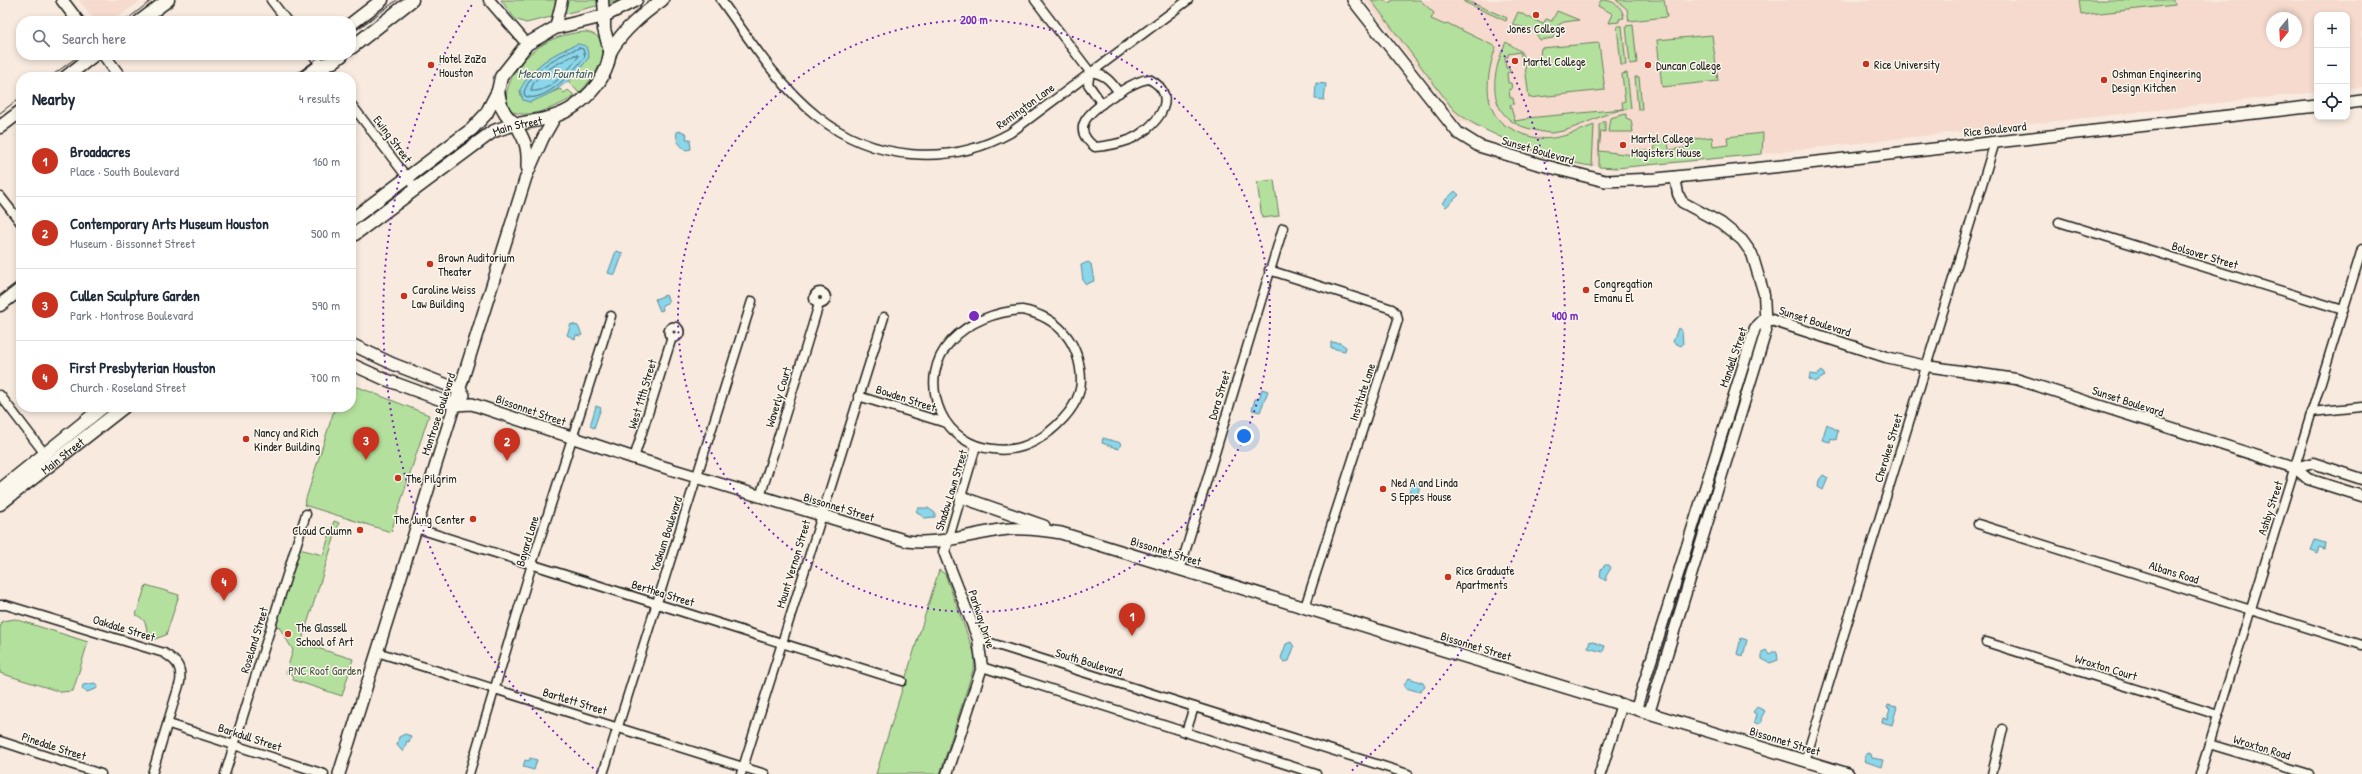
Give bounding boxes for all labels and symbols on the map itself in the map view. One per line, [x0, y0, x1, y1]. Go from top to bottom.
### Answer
marker: Jones College [1531, 10, 1541, 20]
text: 200 m [960, 11, 988, 28]
north arrow [2266, 12, 2302, 48]
place label: Jones College [1507, 20, 1565, 37]
place label: Hotel ZaZa Houston [439, 50, 486, 81]
place label: Martel College [1523, 53, 1586, 70]
marker: Martel College [1510, 56, 1520, 66]
place label: Rice University [1874, 56, 1940, 73]
place label: Duncan College [1656, 57, 1721, 74]
marker: Rice University [1861, 59, 1871, 69]
marker: Hotel ZaZa Houston [426, 60, 436, 70]
marker: Duncan College [1643, 60, 1653, 70]
water label: Mecom Fountain [518, 64, 593, 82]
place label: Oshman Engineering Design Kitchen [2112, 65, 2201, 96]
marker: Oshman Engineering Design Kitchen [2099, 75, 2109, 85]
street label: Remington Lane [992, 79, 1058, 133]
street label: Main Street [490, 111, 544, 139]
street label: Ewing Street [370, 112, 417, 167]
street label: Rice Boulevard [1963, 117, 2027, 141]
place label: Martel College Magisters House [1631, 130, 1701, 161]
street label: Sunset Boulevard [1500, 132, 1576, 169]
marker: Martel College Magisters House [1618, 140, 1628, 150]
street label: Bolsover Street [2170, 237, 2241, 273]
place label: Brown Auditorium Theater [438, 249, 515, 280]
marker: Brown Auditorium Theater [425, 259, 435, 269]
place label: Congregation Emanu El [1594, 275, 1653, 306]
place label: Caroline Weiss Law Building [412, 281, 476, 312]
marker: Congregation Emanu El [1581, 285, 1591, 295]
marker: Caroline Weiss Law Building [399, 291, 409, 301]
street label: Sunset Boulevard [1777, 301, 1853, 341]
text: 400 m [1552, 307, 1578, 324]
centre of rings [967, 309, 981, 323]
street label: Mandell Street [1715, 324, 1752, 389]
street label: West 11th Street [623, 356, 661, 431]
street label: Institute Lane [1345, 361, 1379, 423]
street label: Waverly Court [761, 364, 795, 429]
street label: Dora Street [1203, 368, 1235, 422]
street label: Montrose Boulevard [417, 370, 459, 457]
street label: Bowden Street [874, 380, 939, 416]
street label: Sunset Boulevard [2090, 381, 2166, 421]
street label: Bissonnet Street [494, 390, 569, 430]
street label: Cherokee Street [1869, 411, 1907, 484]
place label: Nancy and Rich Kinder Building [254, 424, 320, 455]
your location [1234, 426, 1254, 446]
pin: 3 [353, 427, 379, 460]
pin: 2 [494, 428, 520, 461]
street label: Main Street [37, 432, 88, 478]
marker: Nancy and Rich Kinder Building [241, 434, 251, 444]
street label: Shadow Lawn Street [931, 447, 972, 533]
place label: The Pilgrim [406, 470, 457, 487]
marker: The Pilgrim [393, 473, 403, 483]
place label: Ned A and Linda S Eppes House [1391, 474, 1458, 505]
street label: Ashby Street [2253, 478, 2287, 537]
marker: Ned A and Linda S Eppes House [1378, 484, 1388, 494]
street label: Bissonnet Street [801, 488, 877, 526]
street label: Yoakum Boulevard [646, 494, 686, 574]
place label: The Jung Center [394, 511, 465, 528]
street label: Bayard Lane [511, 513, 543, 568]
marker: The Jung Center [468, 514, 478, 524]
street label: Mount Vernon Street [771, 517, 815, 610]
place label: Cloud Column [292, 522, 352, 539]
marker: Cloud Column [355, 525, 365, 535]
street label: Bissonnet Street [1128, 532, 1204, 570]
street label: Albans Road [2147, 556, 2201, 588]
place label: Rice Graduate Apartments [1456, 562, 1515, 593]
pin: 4 [211, 568, 237, 601]
marker: Rice Graduate Apartments [1443, 572, 1453, 582]
street label: Berthea Street [630, 575, 697, 611]
street label: Parkway Drive [965, 587, 1000, 651]
pin: 1 [1119, 603, 1145, 636]
street label: Roseland Street [236, 604, 272, 675]
street label: Oakdale Street [91, 610, 158, 646]
place label: The Glassell School of Art [296, 619, 354, 650]
street label: Bissonnet Street [1438, 627, 1514, 665]
marker: The Glassell School of Art [283, 629, 293, 639]
street label: South Boulevard [1053, 644, 1125, 680]
street label: Wroxton Court [2073, 649, 2140, 685]
park label: PNC Roof Garden [288, 662, 362, 679]
street label: Bartlett Street [541, 683, 610, 719]
street label: Barkdull Street [216, 719, 285, 756]
street label: Bissonnet Street [1747, 722, 1823, 760]
street label: Pinedale Street [20, 728, 89, 765]
street label: Wroxton Road [2231, 730, 2293, 764]

